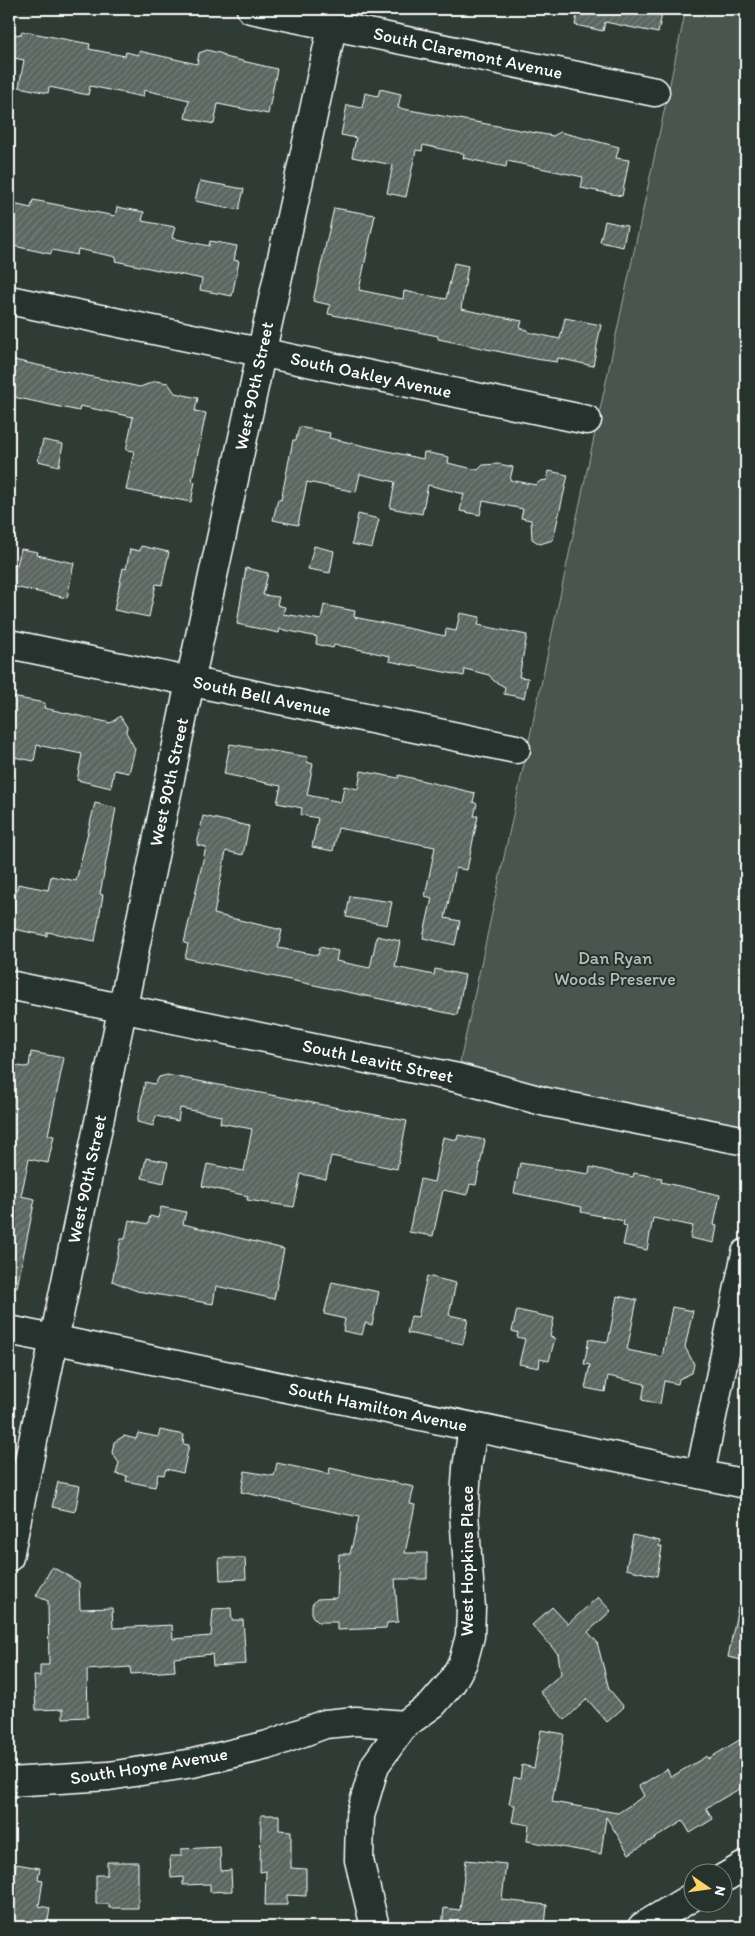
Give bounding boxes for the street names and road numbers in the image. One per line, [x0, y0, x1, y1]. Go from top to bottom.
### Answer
street label: South Claremont Avenue [371, 22, 565, 84]
street label: West 90th Street [230, 319, 278, 452]
street label: South Oakley Avenue [288, 347, 454, 403]
street label: South Bell Avenue [191, 671, 333, 721]
street label: West 90th Street [145, 715, 193, 848]
street label: South Leavitt Street [300, 1034, 456, 1088]
street label: West 90th Street [63, 1112, 111, 1245]
street label: South Hamilton Avenue [287, 1377, 469, 1437]
street label: West Hopkins Place [456, 1486, 478, 1636]
street label: South Hoyne Avenue [69, 1743, 229, 1789]

